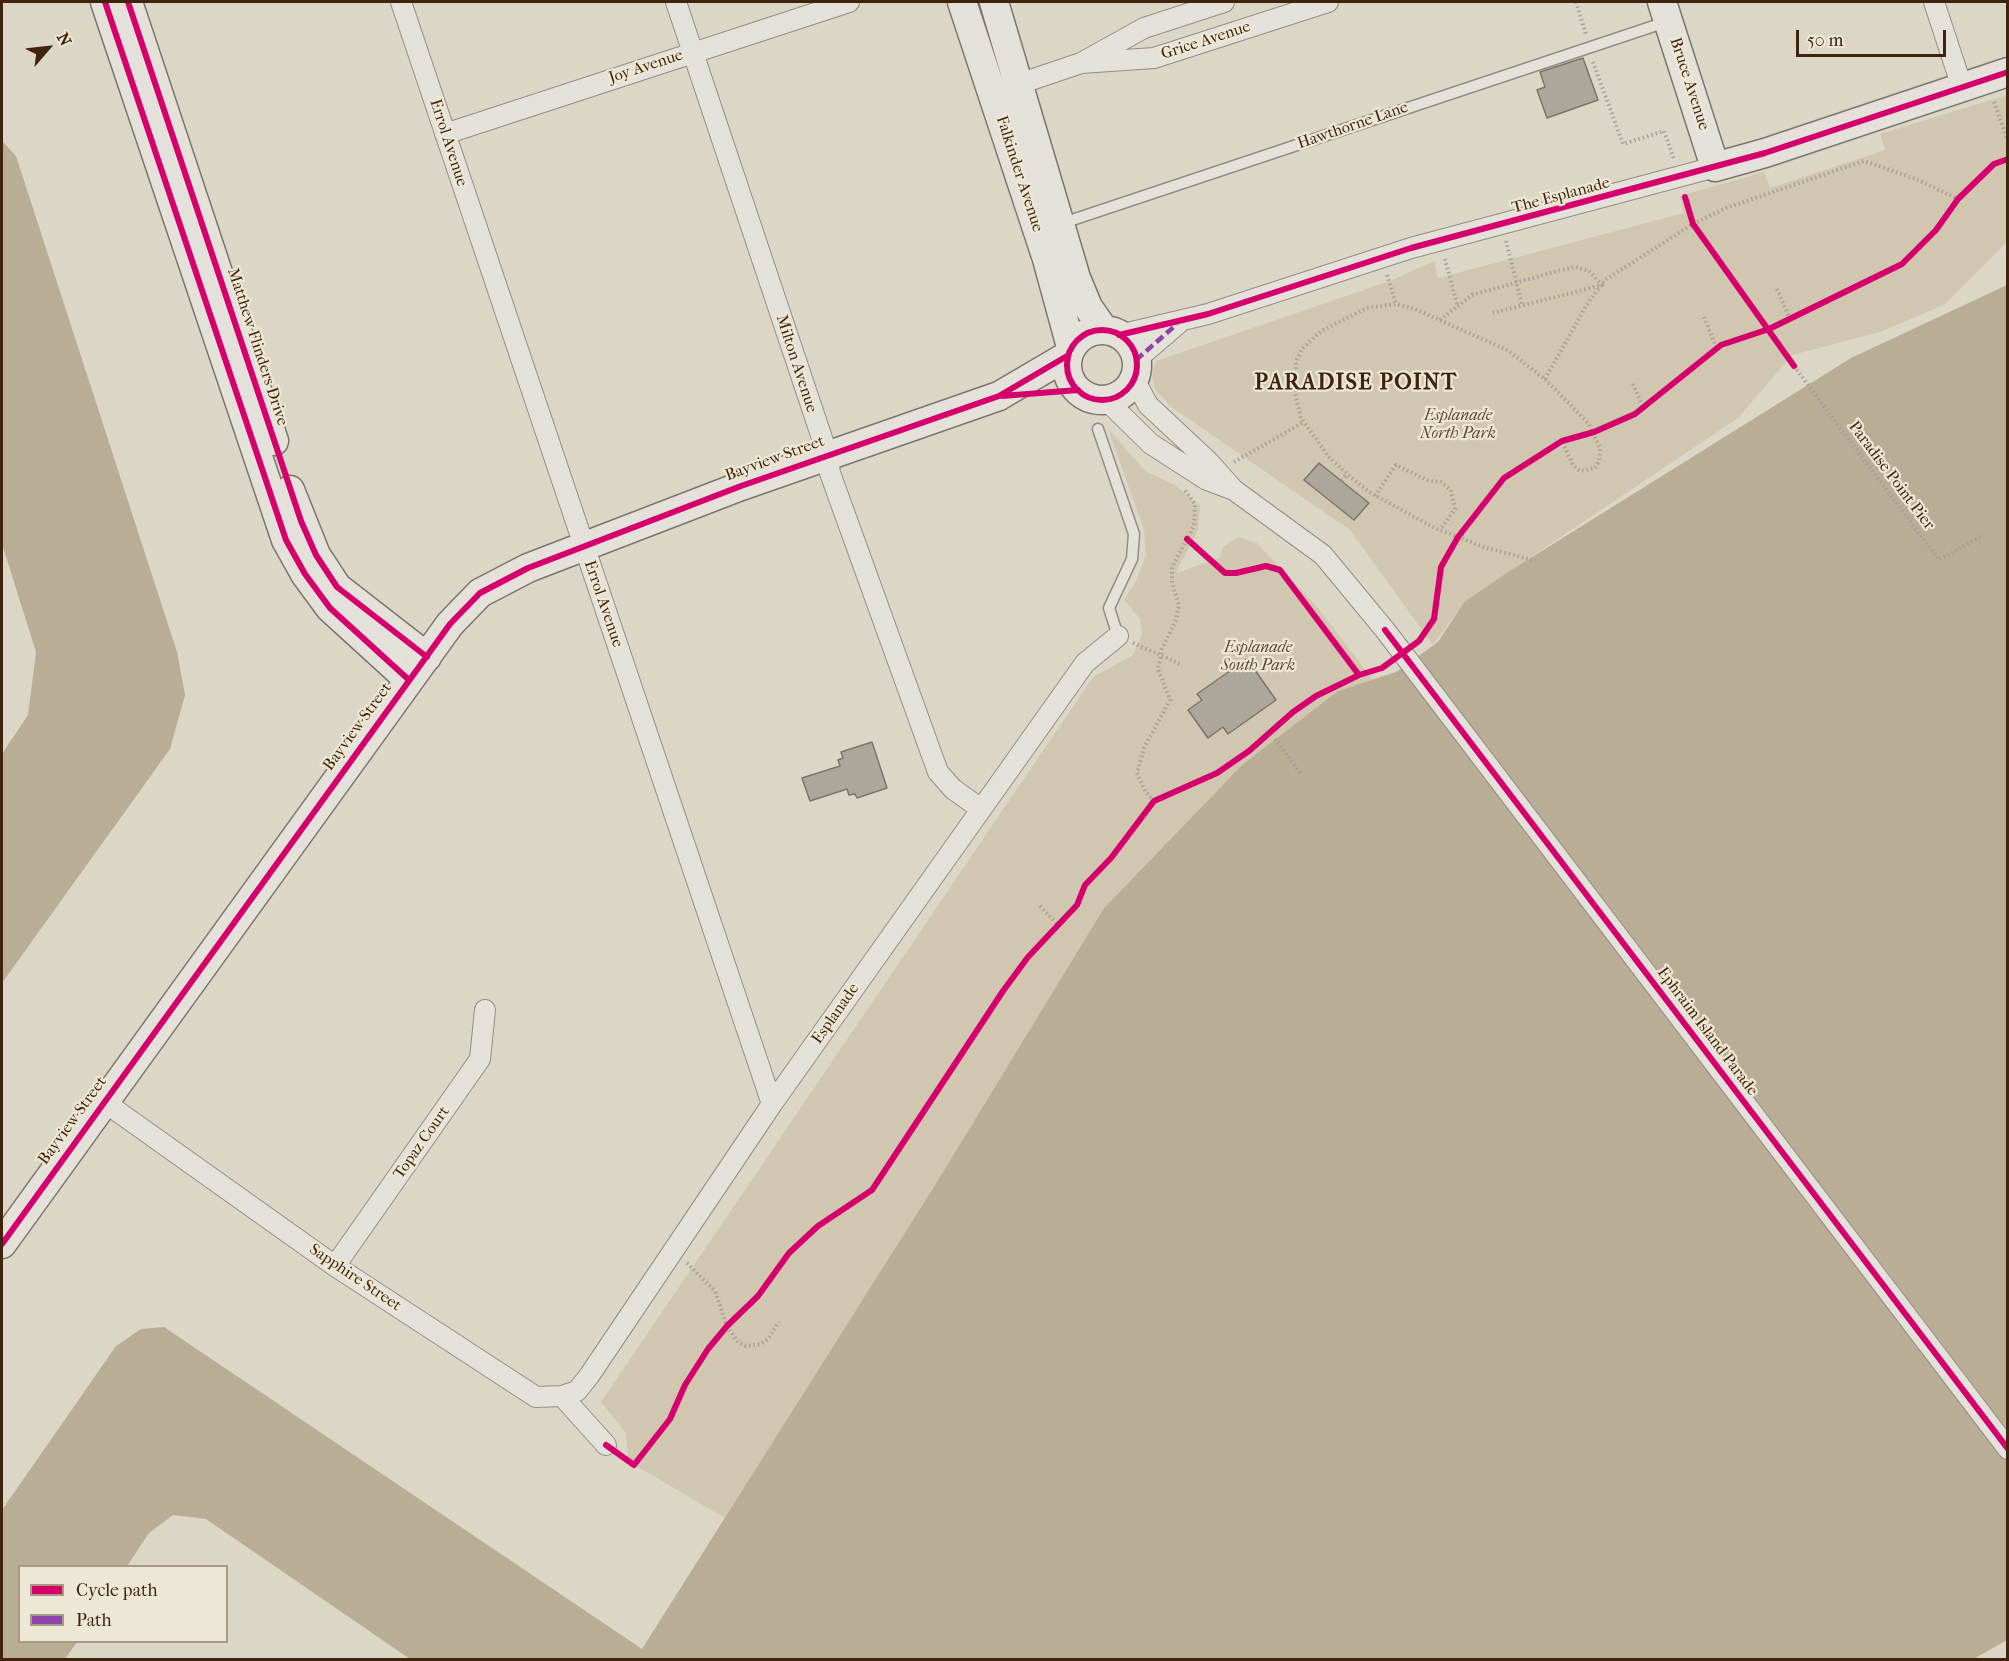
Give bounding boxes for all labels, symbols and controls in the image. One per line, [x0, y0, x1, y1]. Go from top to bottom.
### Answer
north arrow [18, 18, 78, 78]
street label: Grice Avenue [1159, 18, 1253, 64]
scale bar [1799, 18, 1949, 56]
text: N [53, 29, 76, 49]
text: 50 m [1807, 30, 1843, 51]
street label: Bruce Avenue [1665, 35, 1713, 133]
street label: Joy Avenue [606, 46, 686, 88]
street label: Errol Avenue [425, 97, 471, 189]
street label: Hawthorne Lane [1295, 98, 1411, 154]
street label: Falkinder Avenue [991, 113, 1047, 235]
street label: The Esplanade [1510, 174, 1612, 218]
street label: Matthew Flinders Drive [222, 266, 292, 428]
street label: Milton Avenue [771, 313, 821, 415]
district label: PARADISE POINT [1254, 371, 1458, 397]
park label: Esplanade North Park [1420, 406, 1496, 444]
street label: Paradise Point Pier [1844, 418, 1938, 534]
street label: Bayview Street [723, 432, 827, 486]
street label: Errol Avenue [579, 558, 627, 650]
park label: Esplanade South Park [1221, 638, 1295, 676]
street label: Bayview Street [320, 679, 396, 775]
street label: Ephraim Island Parade [1652, 964, 1762, 1100]
street label: Esplanade [808, 980, 864, 1048]
street label: Bayview Street [35, 1073, 111, 1169]
street label: Topaz Court [390, 1103, 454, 1183]
street label: Sapphire Street [305, 1240, 405, 1316]
legend [18, 1565, 228, 1643]
text: Cycle path [76, 1580, 157, 1601]
text: Path [76, 1610, 112, 1631]

